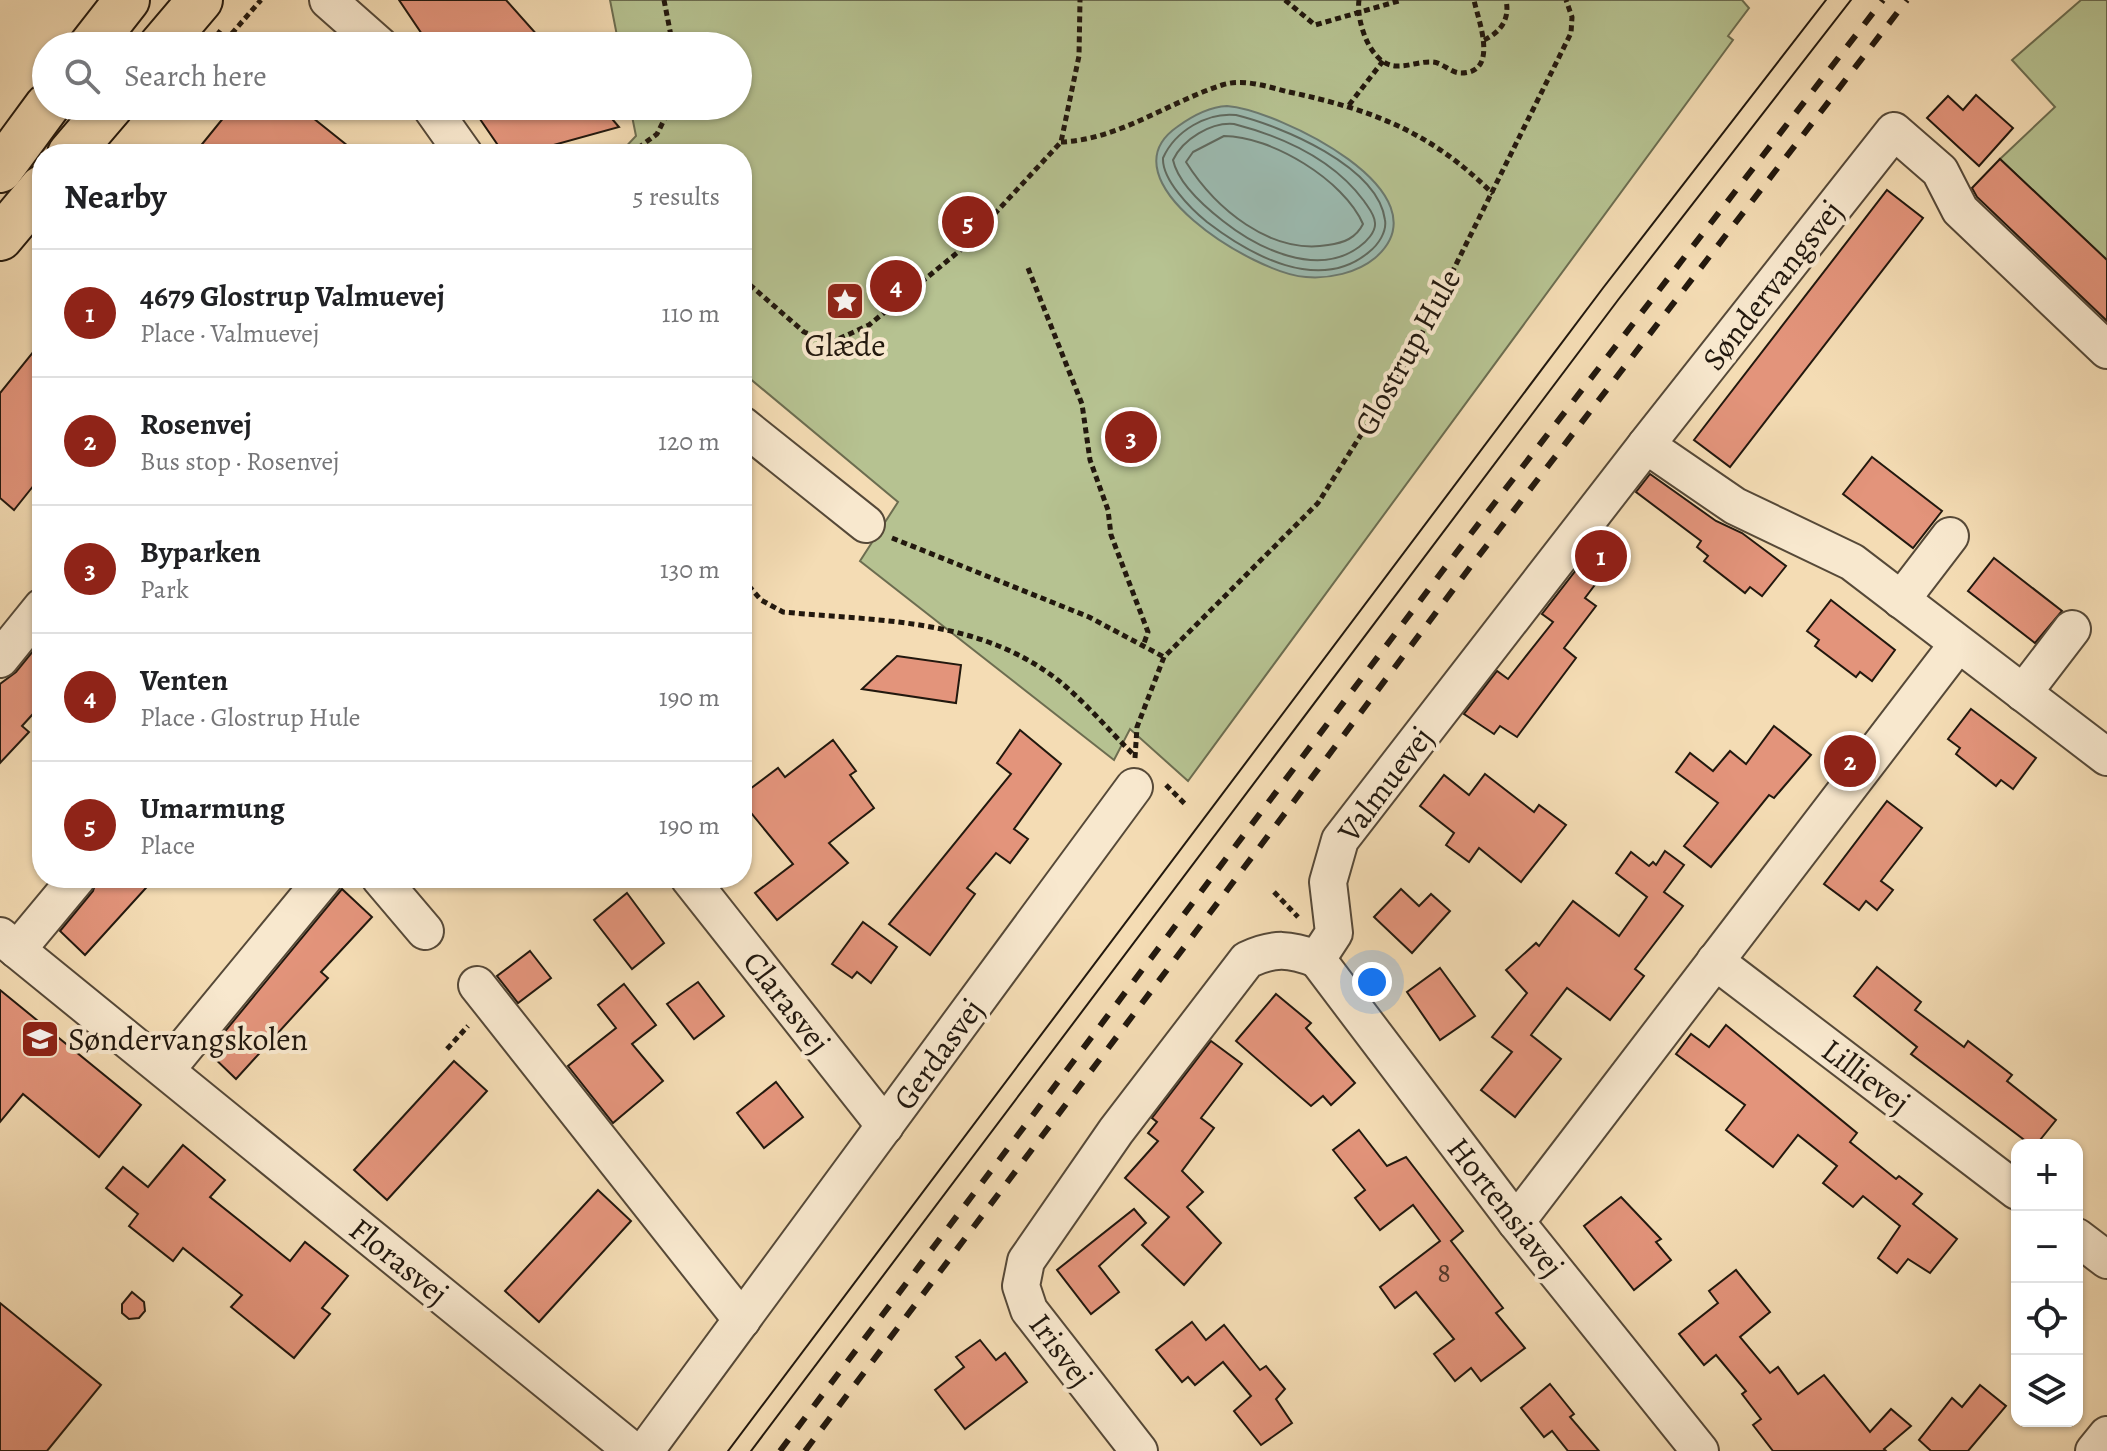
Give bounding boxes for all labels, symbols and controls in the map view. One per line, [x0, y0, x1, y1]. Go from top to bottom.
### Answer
search box [32, 32, 752, 120]
icon: search [60, 54, 104, 98]
text: Search here [124, 56, 267, 96]
text: Nearby [64, 173, 167, 220]
text: 5 results [632, 179, 720, 214]
street label: Søndervangsvej [1692, 191, 1852, 379]
pin: 5 [942, 192, 994, 252]
pin: 4 [870, 256, 922, 316]
street label: Glostrup Hule [1343, 261, 1471, 443]
text: 4679 Glostrup Valmuevej [140, 276, 445, 316]
place icon: Glæde [824, 280, 866, 322]
text: 1 [85, 296, 95, 331]
text: 110 m [662, 296, 720, 331]
text: Place · Valmuevej [140, 316, 319, 351]
place label: Glæde [804, 323, 886, 367]
text: Rosenvej [140, 404, 252, 444]
pin: 3 [1105, 407, 1157, 467]
text: 2 [84, 424, 96, 459]
text: 120 m [658, 424, 720, 459]
text: Bus stop · Rosenvej [140, 444, 340, 479]
pin: 1 [1575, 526, 1627, 586]
text: Byparken [140, 532, 261, 572]
text: 3 [84, 552, 96, 587]
text: 130 m [660, 552, 720, 587]
text: Park [140, 572, 189, 607]
text: Venten [140, 660, 228, 700]
text: 4 [84, 680, 96, 715]
text: 190 m [659, 680, 720, 715]
text: Place · Glostrup Hule [140, 700, 360, 735]
street label: Valmuevej [1326, 717, 1443, 852]
pin: 2 [1824, 731, 1876, 791]
text: Umarmung [140, 788, 285, 828]
text: 5 [84, 808, 96, 843]
text: 190 m [659, 808, 720, 843]
text: Place [140, 828, 195, 863]
street label: Clarasvej [733, 942, 841, 1062]
your location [1352, 962, 1392, 1002]
street label: Gerdasvej [883, 989, 993, 1119]
place label: Søndervangskolen [68, 1017, 308, 1061]
school or university icon: Søndervangskolen [19, 1018, 61, 1060]
street label: Lillievej [1813, 1028, 1919, 1124]
street label: Hortensiavej [1437, 1128, 1575, 1286]
map controls [2011, 1139, 2083, 1427]
button: + [2011, 1139, 2083, 1211]
street label: Florasvej [340, 1207, 458, 1315]
button: − [2011, 1211, 2083, 1283]
house number: 8 [1437, 1254, 1451, 1292]
button: locate [2011, 1283, 2083, 1355]
street label: Irisvej [1019, 1304, 1103, 1396]
button: layers [2011, 1355, 2083, 1427]

